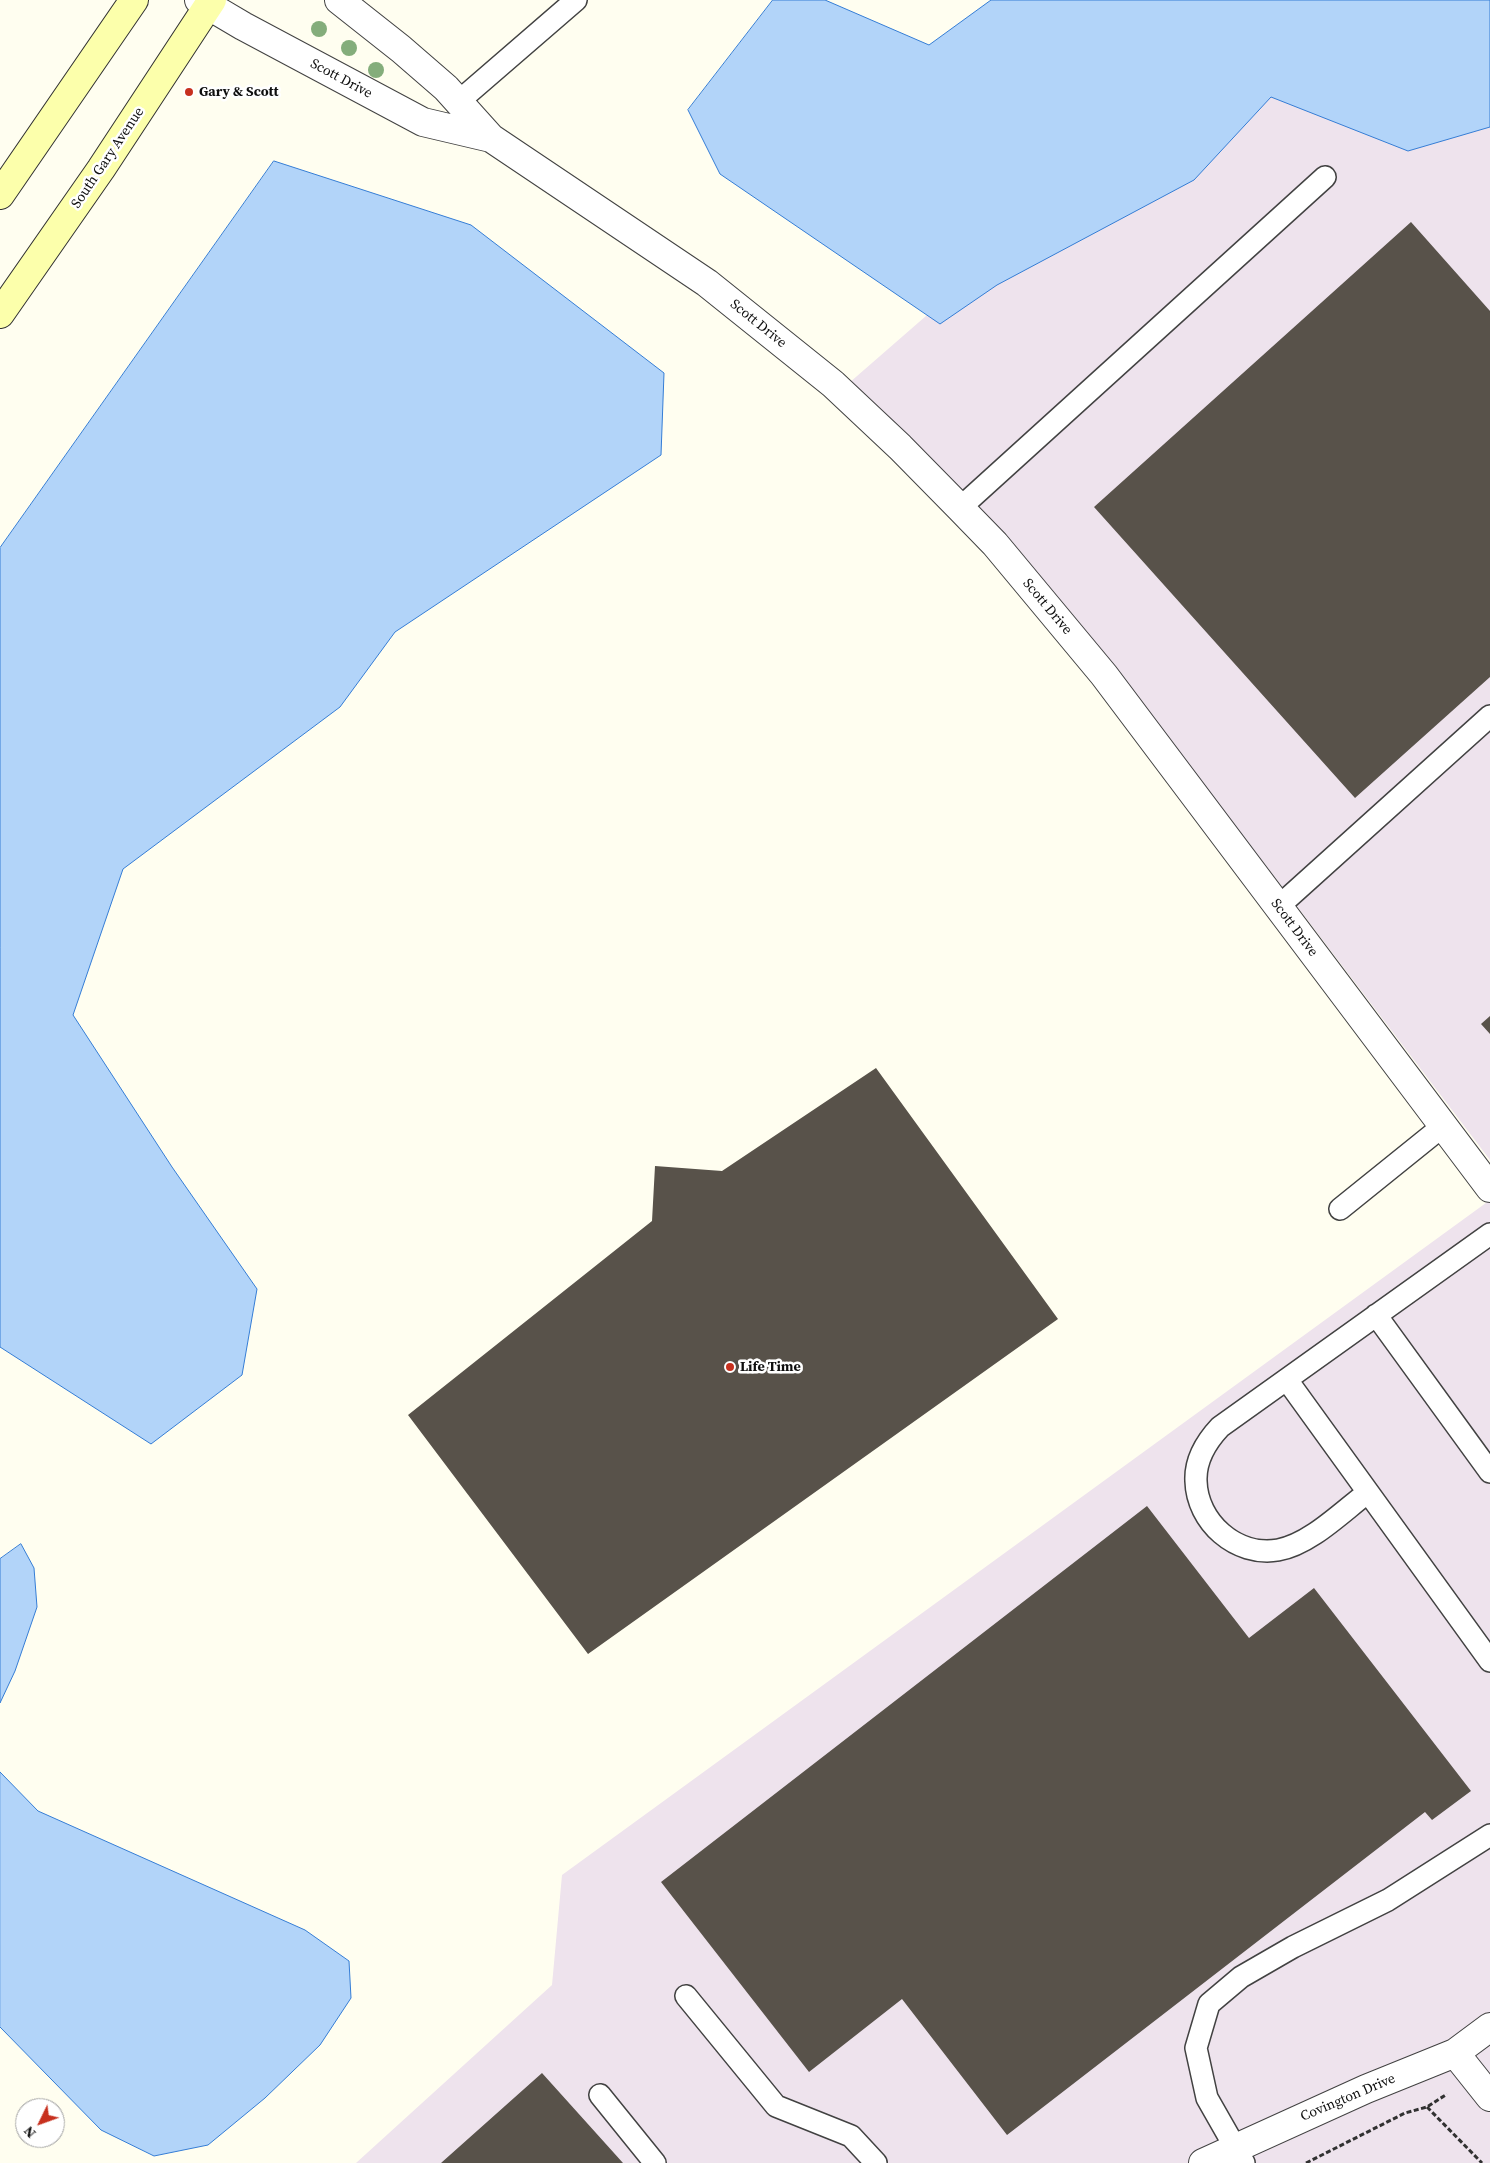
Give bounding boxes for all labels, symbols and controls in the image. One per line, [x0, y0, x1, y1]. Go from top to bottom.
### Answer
street label: Scott Drive [307, 56, 375, 102]
place label: Gary & Scott [199, 84, 279, 100]
marker: Gary & Scott [183, 86, 195, 98]
street label: South Gary Avenue [68, 104, 148, 212]
street label: Scott Drive [726, 296, 790, 352]
street label: Scott Drive [1019, 576, 1075, 638]
street label: Scott Drive [1267, 896, 1321, 960]
place label: Life Time [740, 1359, 801, 1375]
marker: Life Time [724, 1361, 736, 1373]
street label: Covington Drive [1298, 2070, 1398, 2126]
north arrow [15, 2098, 65, 2148]
text: N [19, 2122, 40, 2143]

